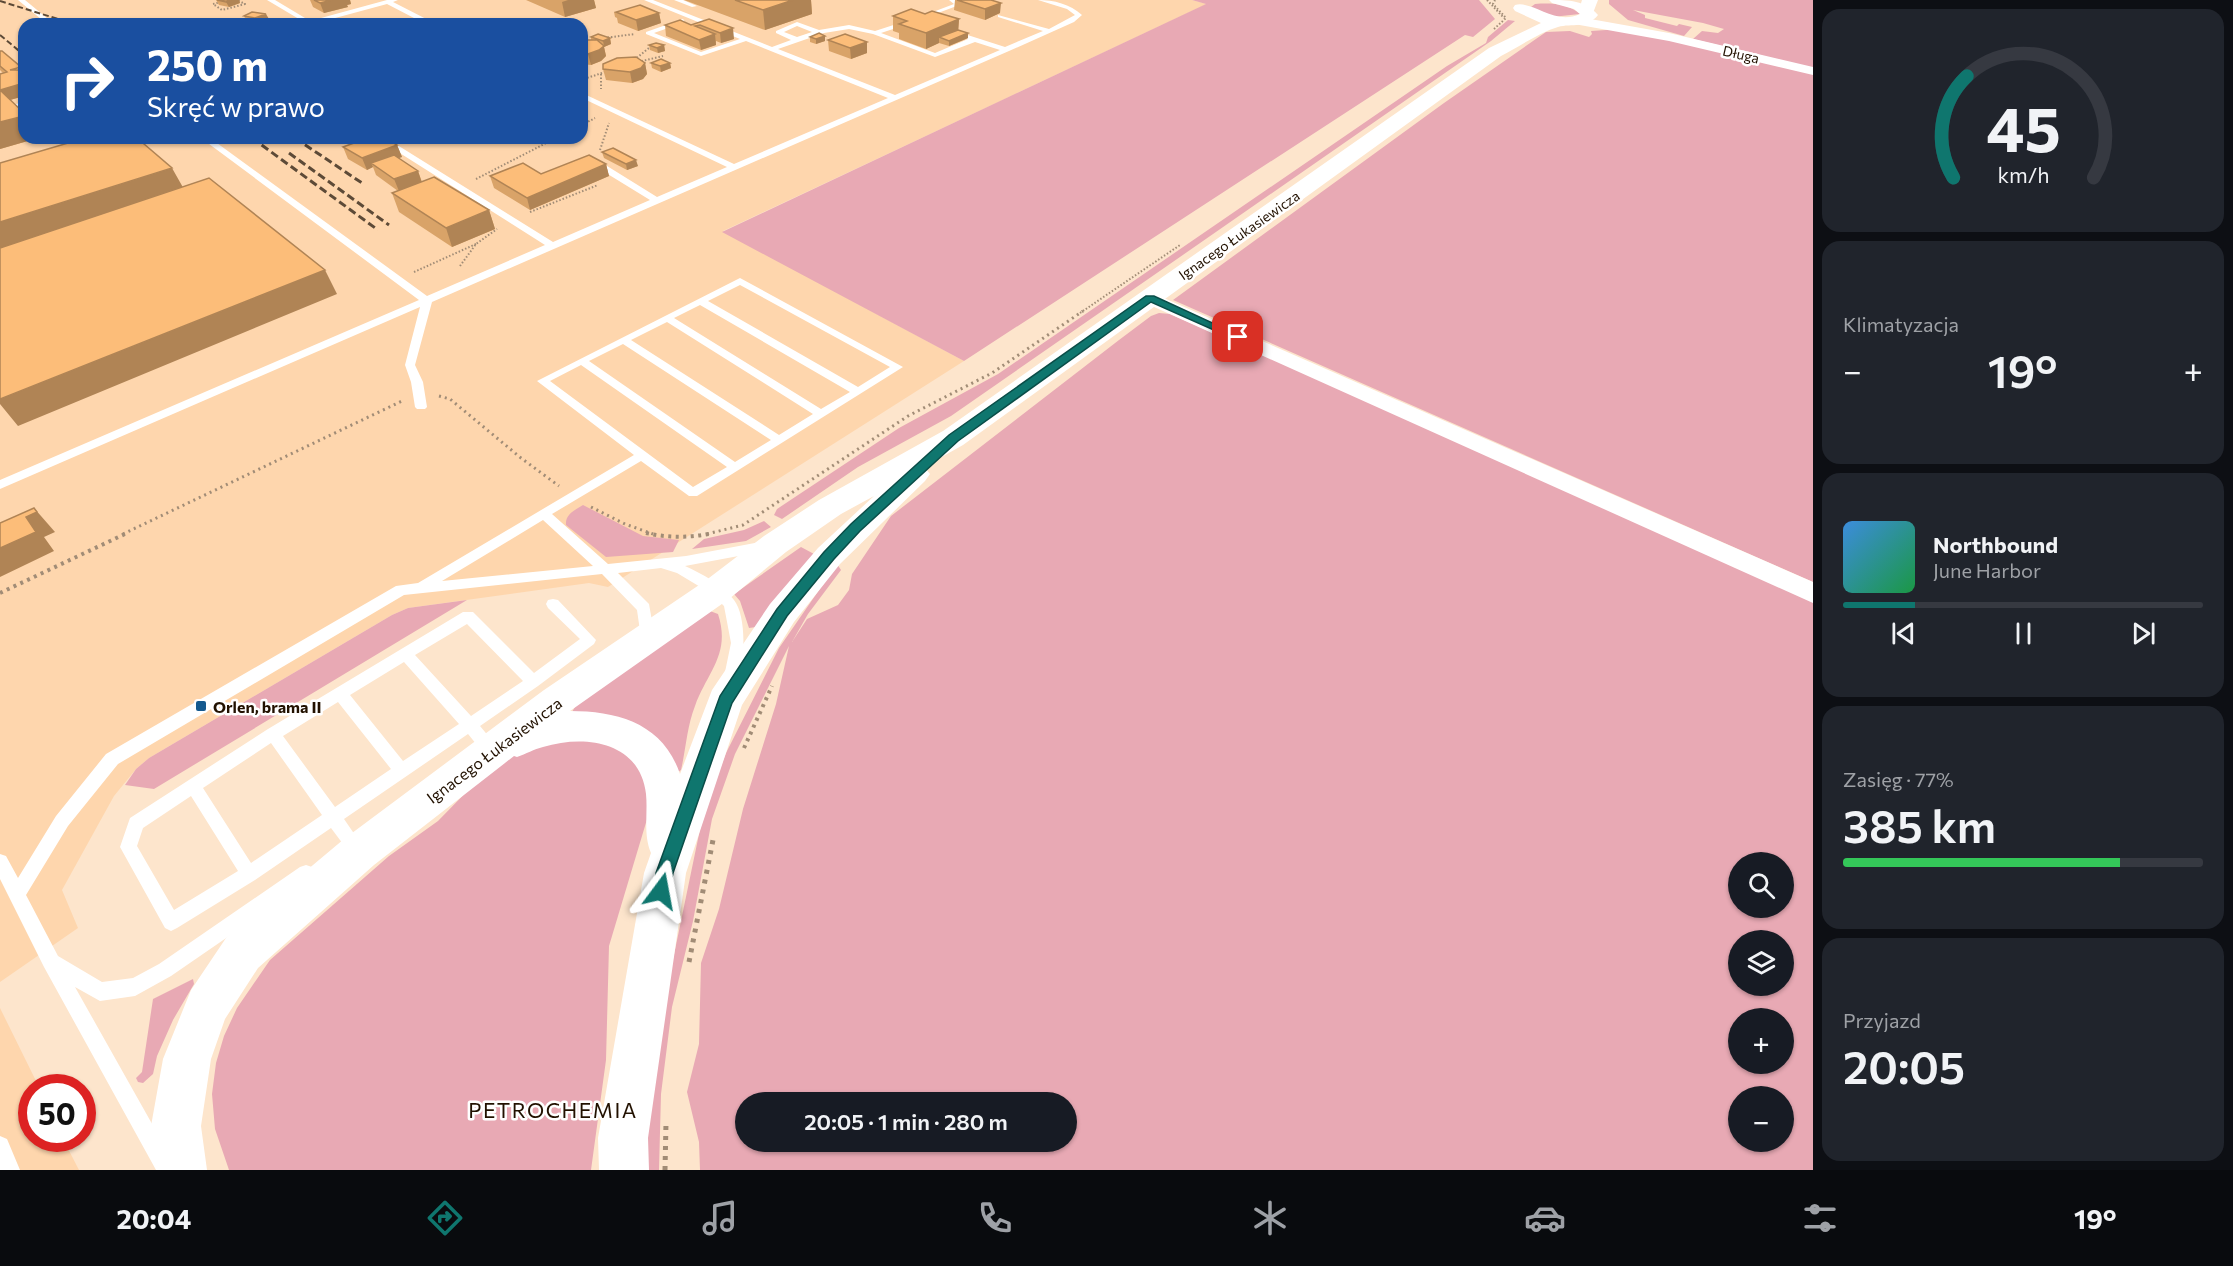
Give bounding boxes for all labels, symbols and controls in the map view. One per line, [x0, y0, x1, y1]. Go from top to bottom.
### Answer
text: 250 m [147, 38, 268, 90]
icon: right [48, 42, 126, 120]
street label: Długa [1721, 42, 1761, 66]
text: 45 [1986, 89, 2060, 165]
text: Skręć w prawo [147, 90, 325, 123]
text: km/h [1997, 161, 2049, 187]
street label: Ignacego Łukasiewicza [1175, 187, 1303, 283]
pin [1212, 311, 1263, 362]
text: Klimatyzacja [1843, 312, 1959, 336]
icon: arrive [1221, 320, 1254, 353]
text: 19° [1988, 342, 2057, 397]
text: − [1843, 349, 1862, 390]
text: + [2184, 349, 2203, 390]
text: Northbound [1933, 531, 2058, 558]
text: June Harbor [1933, 558, 2041, 582]
icon: previous [1887, 617, 1920, 650]
icon: pause [2007, 617, 2040, 650]
icon: next [2127, 617, 2160, 650]
street label: Ignacego Łukasiewicza [423, 693, 565, 807]
place label: Orlen, brama II [213, 697, 322, 716]
marker: Orlen, brama II [194, 699, 208, 713]
text: Zasięg · 77% [1843, 767, 1954, 791]
text: 385 km [1843, 797, 1996, 852]
map controls [1728, 852, 1794, 1152]
button: search [1728, 852, 1794, 918]
position arrow [629, 859, 693, 923]
button: layers [1728, 930, 1794, 996]
button: + [1728, 1008, 1794, 1074]
text: Przyjazd [1843, 1008, 1921, 1032]
text: 20:05 [1843, 1038, 1965, 1093]
speed limit sign: 50 [18, 1074, 96, 1152]
button: − [1728, 1086, 1794, 1152]
district label: PETROCHEMIA [468, 1097, 638, 1122]
text: 20:05 · 1 min · 280 m [804, 1108, 1008, 1135]
icon: directions [424, 1197, 466, 1239]
icon: music [699, 1197, 741, 1239]
icon: phone [974, 1197, 1016, 1239]
icon: climate [1249, 1197, 1291, 1239]
icon: car [1524, 1197, 1566, 1239]
icon: filters [1799, 1197, 1841, 1239]
text: 20:04 [116, 1202, 191, 1235]
text: 19° [2074, 1202, 2116, 1235]

